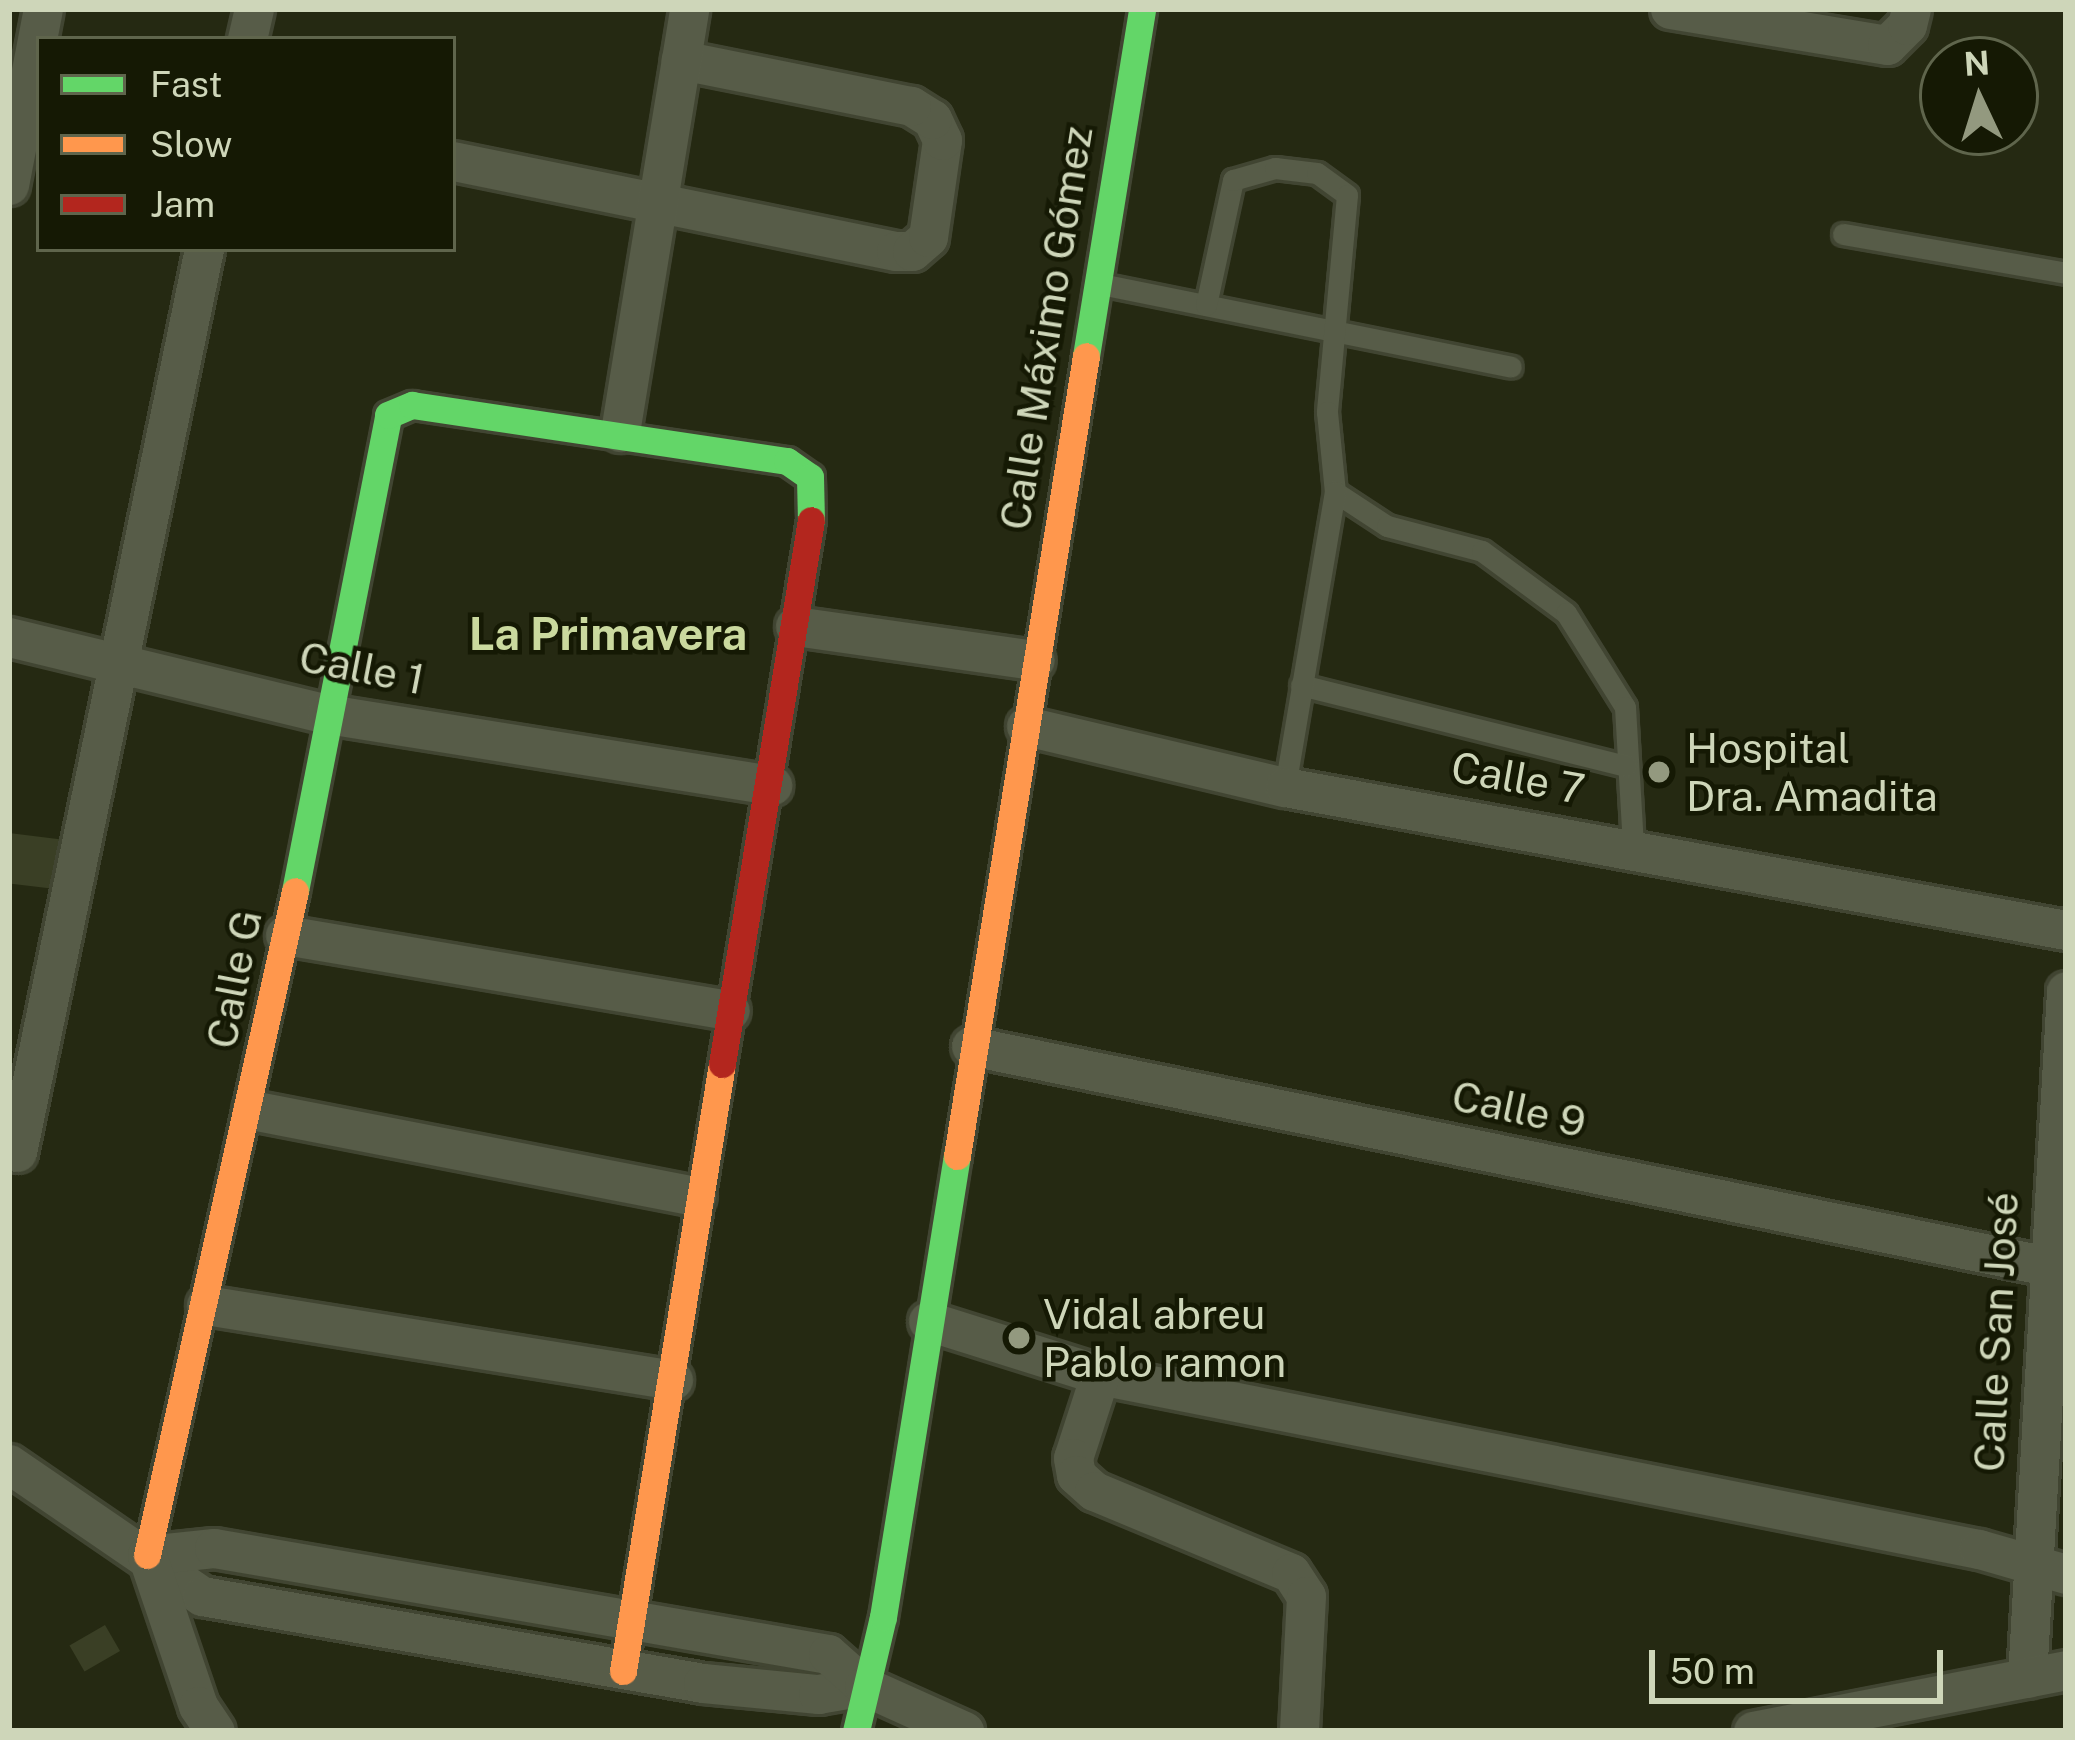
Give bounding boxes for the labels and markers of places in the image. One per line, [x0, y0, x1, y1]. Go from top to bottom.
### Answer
place label: Hospital Dra. Amadita [1686, 723, 1938, 822]
marker: Hospital Dra. Amadita [1643, 756, 1675, 788]
place label: Vidal abreu Pablo ramon [1043, 1289, 1286, 1388]
marker: Vidal abreu Pablo ramon [1006, 1325, 1032, 1351]

